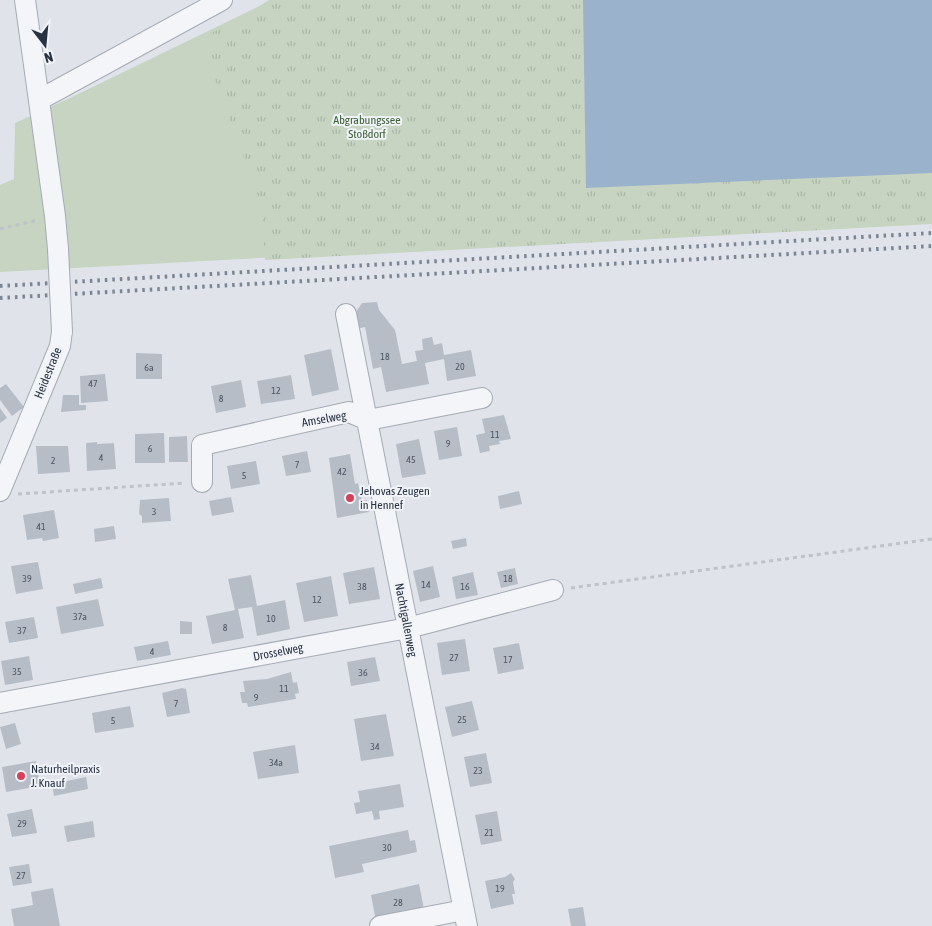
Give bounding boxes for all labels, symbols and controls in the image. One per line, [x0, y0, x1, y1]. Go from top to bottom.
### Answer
north arrow [20, 20, 70, 70]
text: N [42, 49, 55, 66]
park label: Abgrabungssee Stoßdorf [333, 113, 401, 141]
street label: Heidestraße [31, 345, 65, 401]
house number: 18 [380, 351, 390, 362]
house number: 20 [455, 361, 465, 372]
house number: 6a [144, 362, 154, 373]
house number: 47 [88, 378, 98, 389]
house number: 12 [271, 385, 281, 396]
house number: 8 [219, 393, 224, 404]
street label: Amselweg [301, 408, 348, 430]
house number: 11 [490, 429, 500, 440]
house number: 9 [446, 438, 451, 449]
house number: 6 [148, 443, 153, 454]
house number: 4 [99, 452, 104, 463]
house number: 45 [406, 454, 416, 465]
house number: 2 [51, 455, 56, 466]
house number: 7 [295, 459, 300, 470]
house number: 42 [337, 466, 347, 477]
house number: 5 [242, 470, 247, 481]
place label: Jehovas Zeugen in Hennef [360, 484, 430, 512]
marker: Jehovas Zeugen in Hennef [344, 492, 356, 504]
house number: 3 [152, 506, 157, 517]
house number: 41 [36, 521, 46, 532]
house number: 39 [22, 573, 32, 584]
house number: 18 [503, 573, 513, 584]
house number: 14 [421, 579, 431, 590]
house number: 38 [357, 581, 367, 592]
house number: 16 [460, 581, 470, 592]
street label: Nachtigallenweg [392, 582, 420, 659]
house number: 12 [312, 594, 322, 605]
house number: 37a [73, 611, 87, 622]
house number: 10 [266, 613, 276, 624]
house number: 8 [223, 622, 228, 633]
house number: 37 [17, 625, 27, 636]
street label: Drosselweg [252, 640, 305, 664]
house number: 4 [150, 646, 155, 657]
house number: 27 [449, 652, 459, 663]
house number: 17 [503, 654, 513, 665]
house number: 35 [12, 666, 22, 677]
house number: 36 [358, 667, 368, 678]
house number: 11 [279, 683, 289, 694]
house number: 9 [254, 692, 259, 703]
house number: 7 [174, 698, 179, 709]
house number: 25 [457, 714, 467, 725]
house number: 5 [111, 715, 116, 726]
house number: 34 [370, 741, 380, 752]
house number: 34a [269, 757, 283, 768]
place label: Naturheilpraxis J. Knauf [31, 762, 100, 790]
house number: 23 [473, 765, 483, 776]
marker: Naturheilpraxis J. Knauf [15, 770, 27, 782]
house number: 29 [17, 818, 27, 829]
house number: 21 [484, 827, 494, 838]
house number: 30 [382, 842, 392, 853]
house number: 27 [16, 870, 26, 881]
house number: 19 [495, 883, 505, 894]
house number: 28 [393, 897, 403, 908]

